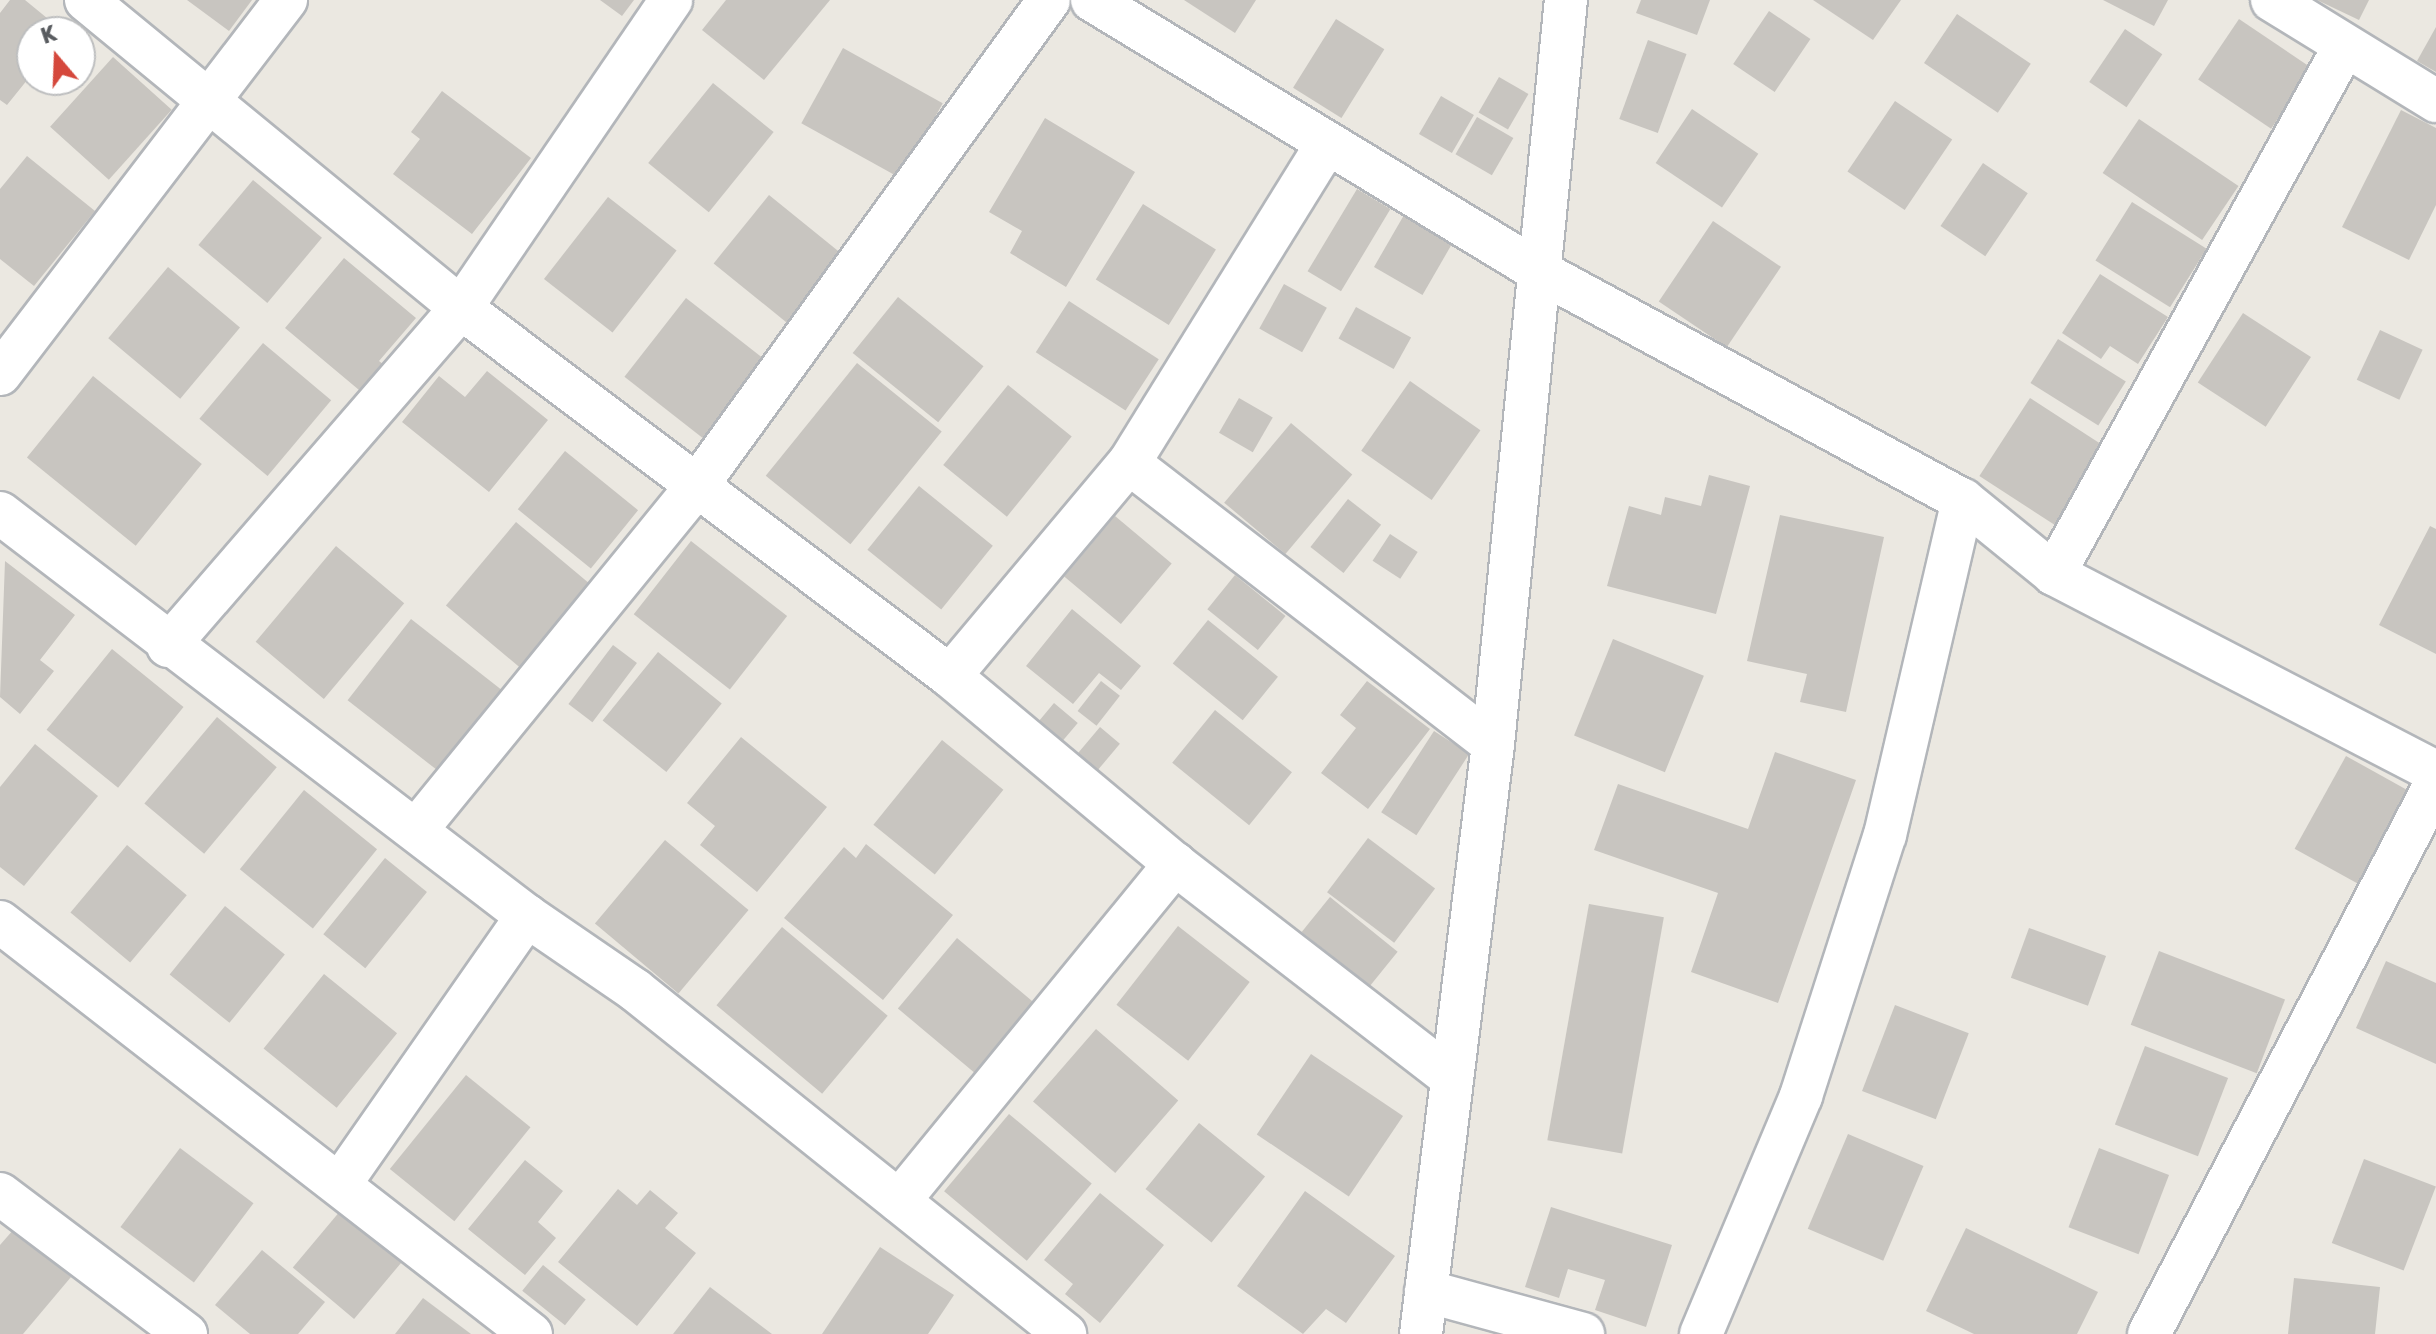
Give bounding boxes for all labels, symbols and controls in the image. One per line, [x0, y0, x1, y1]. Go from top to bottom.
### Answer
north arrow [16, 16, 96, 96]
text: K [37, 20, 60, 50]

